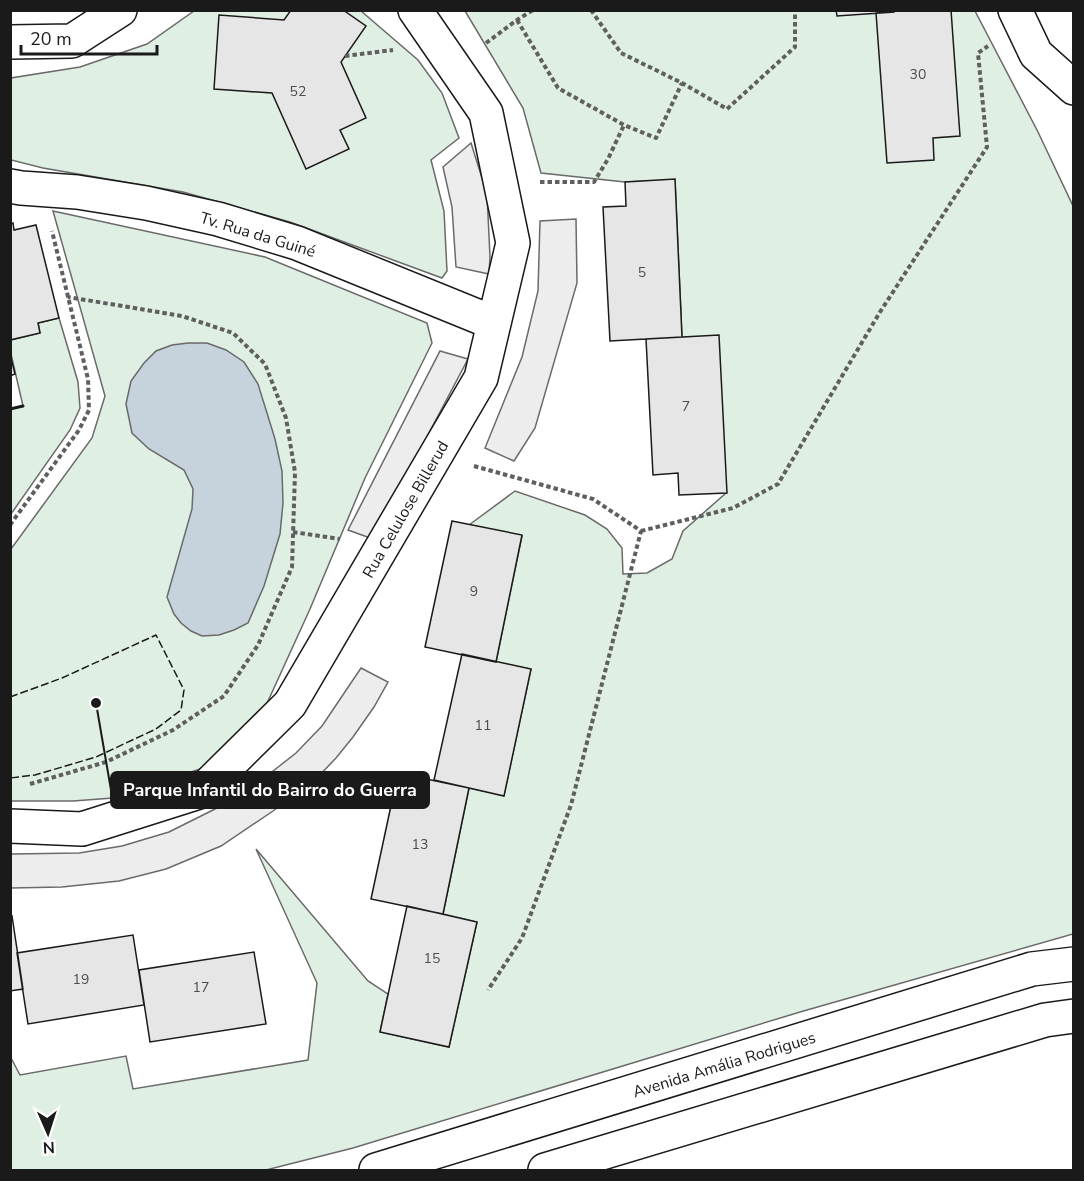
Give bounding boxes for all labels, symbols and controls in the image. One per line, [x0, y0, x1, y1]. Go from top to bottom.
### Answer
scale bar [21, 18, 158, 56]
text: 20 m [30, 27, 72, 51]
house number: 30 [910, 65, 926, 84]
house number: 52 [290, 82, 306, 101]
street label: Tv. Rua da Guiné [197, 207, 318, 263]
house number: 5 [638, 263, 646, 282]
house number: 7 [682, 397, 690, 416]
street label: Rua Celulose Billerud [358, 437, 454, 582]
house number: 9 [470, 582, 478, 601]
house number: 11 [475, 716, 491, 735]
callout: Parque Infantil do Bairro do Guerra [111, 772, 429, 808]
text: Parque Infantil do Bairro do Guerra [123, 778, 417, 802]
house number: 13 [412, 835, 428, 854]
house number: 15 [424, 949, 440, 968]
house number: 19 [73, 970, 89, 989]
house number: 17 [193, 978, 209, 997]
street label: Avenida Amália Rodrigues [630, 1027, 818, 1103]
north arrow [18, 1103, 78, 1163]
text: N [42, 1136, 55, 1158]

